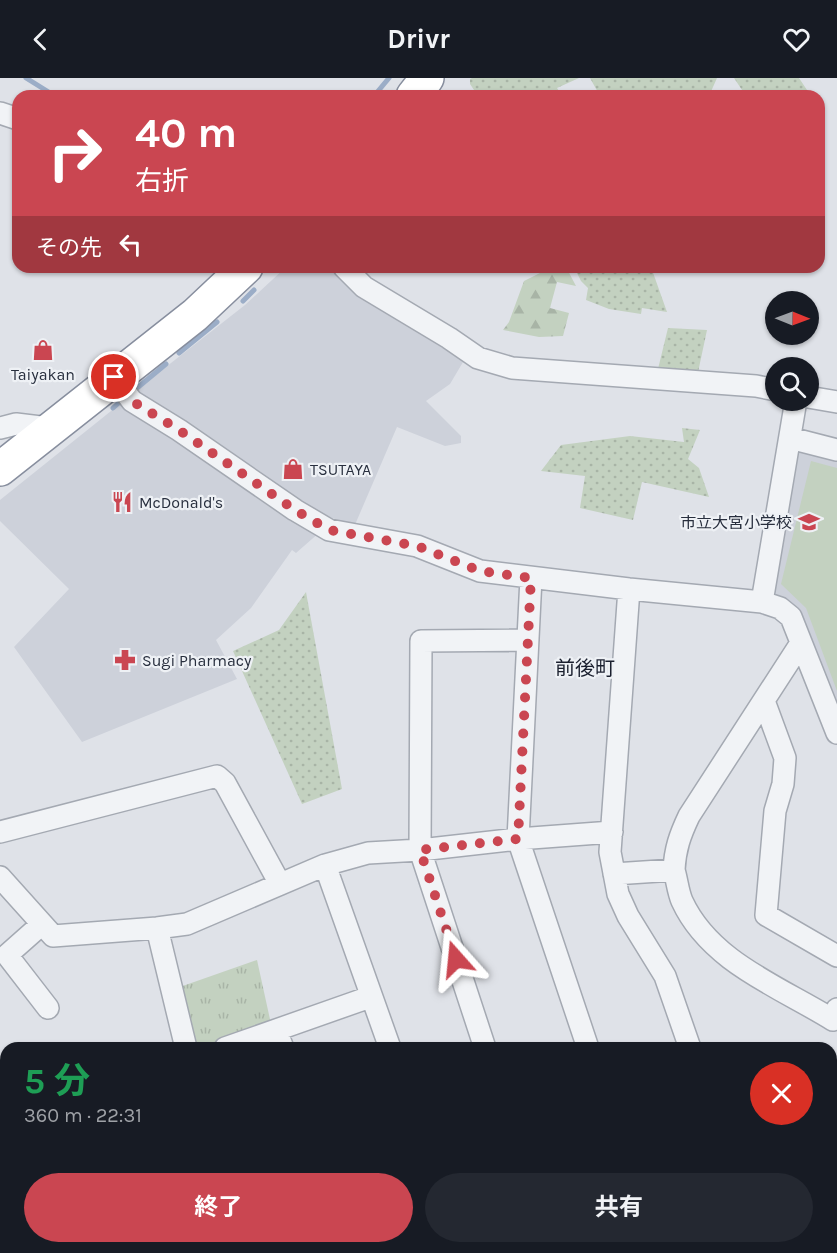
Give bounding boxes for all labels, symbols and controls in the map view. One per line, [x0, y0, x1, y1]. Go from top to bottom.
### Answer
icon: back [24, 23, 57, 56]
text: Drivr [387, 23, 450, 55]
icon: heart [780, 23, 813, 56]
text: 40 m [135, 108, 237, 158]
icon: right [36, 114, 114, 192]
text: 右折 [135, 165, 189, 197]
icon: left [114, 228, 147, 261]
text: その先 [36, 235, 102, 261]
north arrow [765, 291, 819, 345]
map controls [765, 291, 819, 411]
shop icon: Taiyakan [31, 338, 55, 362]
pin [88, 351, 139, 402]
button: search [765, 357, 819, 411]
icon: arrive [97, 360, 130, 393]
place label: Taiyakan [11, 365, 75, 384]
shop icon: TSUTAYA [281, 457, 305, 481]
place label: TSUTAYA [310, 460, 371, 479]
restaurant icon: McDonald's [110, 490, 134, 514]
place label: McDonald's [139, 493, 223, 512]
school or university icon: 市立大宮小学校 [797, 510, 821, 534]
place label: 市立大宮小学校 [680, 513, 792, 532]
pharmacy icon: Sugi Pharmacy [113, 648, 137, 672]
place label: Sugi Pharmacy [142, 651, 252, 670]
district label: 前後町 [555, 657, 615, 680]
position arrow [424, 927, 488, 991]
text: 5 分 [24, 1060, 90, 1102]
button: close [750, 1062, 813, 1125]
text: 360 m · 22:31 [24, 1104, 142, 1127]
button: 終了 [24, 1173, 413, 1242]
button: 共有 [425, 1173, 813, 1242]

